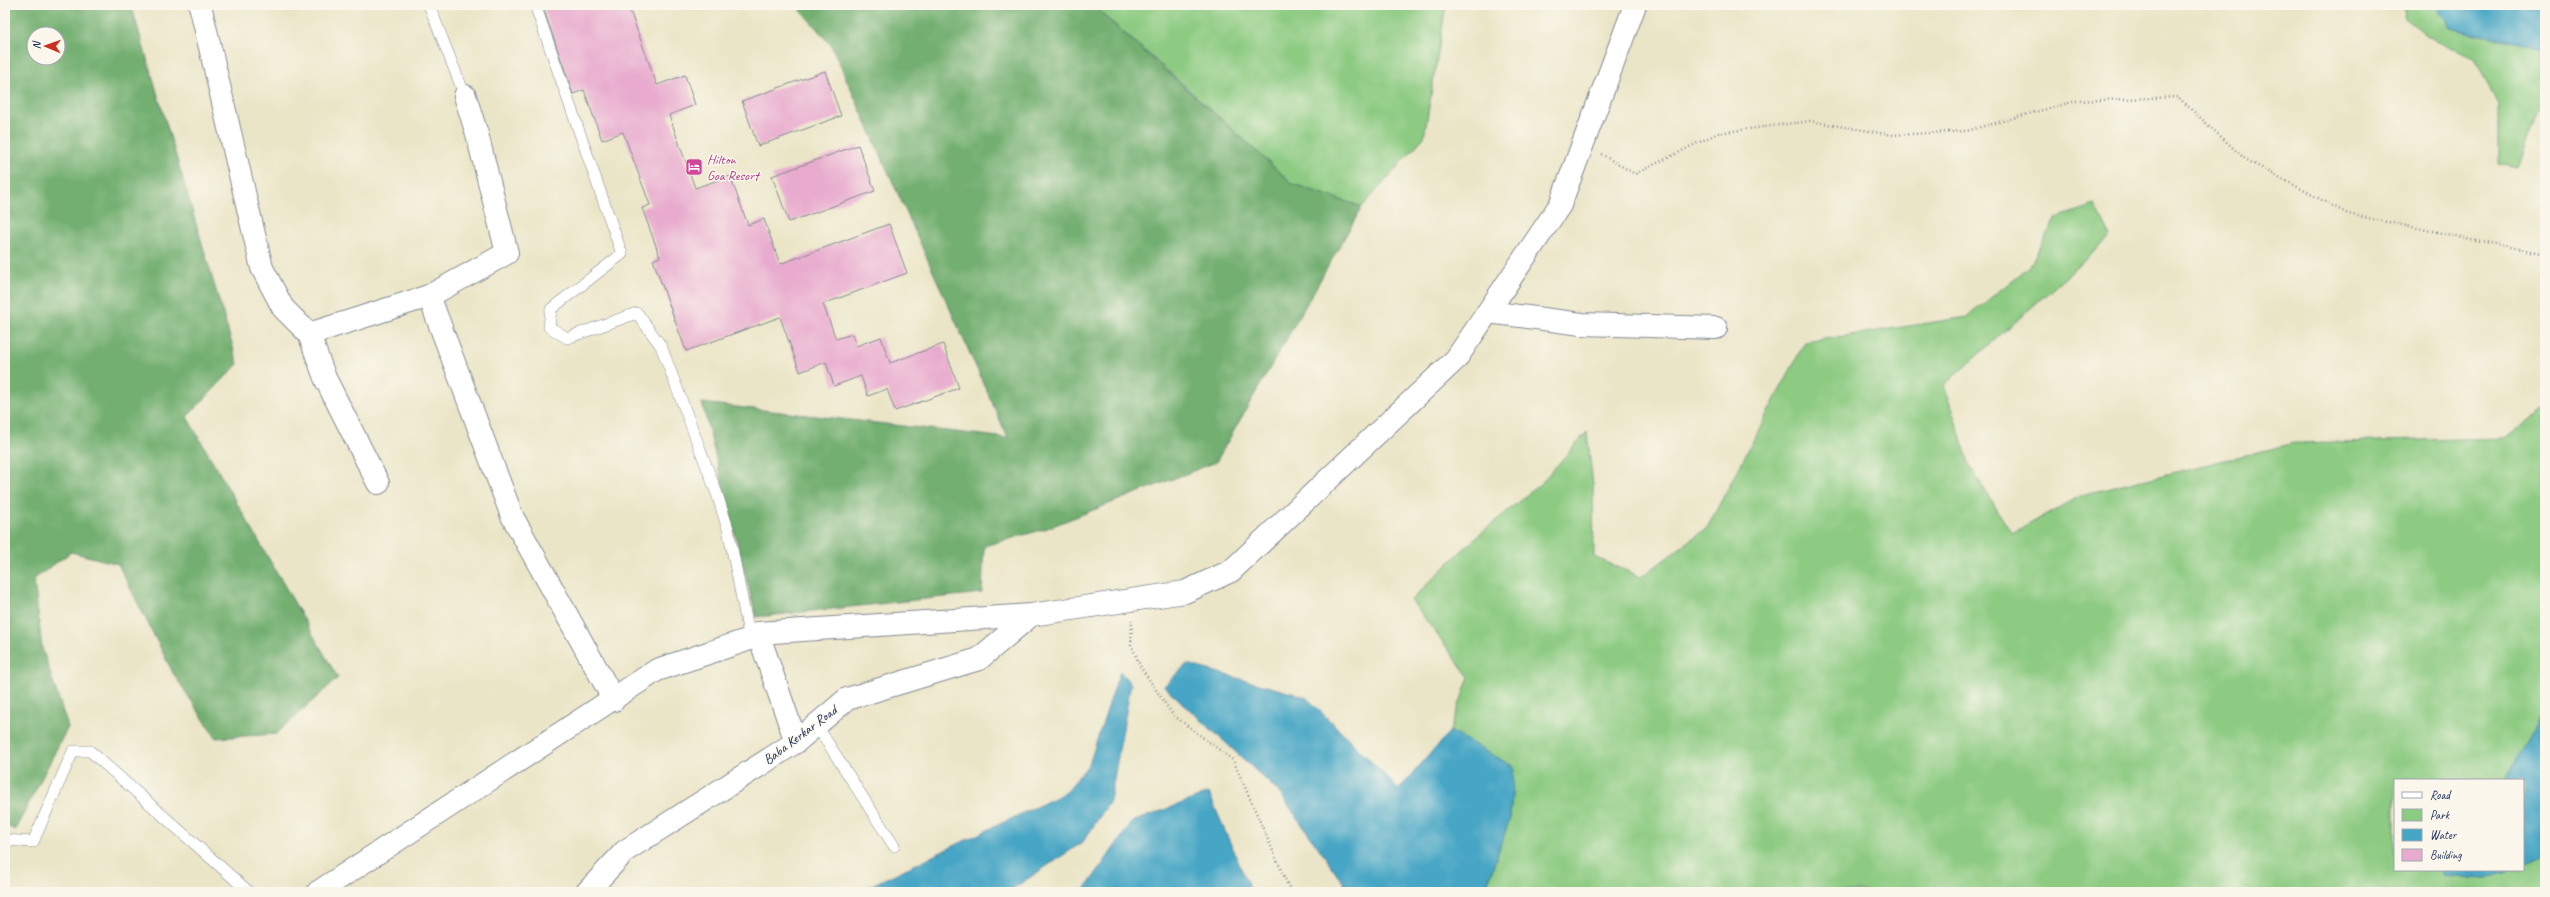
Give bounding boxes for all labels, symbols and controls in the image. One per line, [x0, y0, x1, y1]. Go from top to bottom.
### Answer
north arrow [26, 26, 66, 66]
text: N [29, 40, 43, 49]
place label: Hilton Goa Resort [707, 151, 761, 184]
hotel icon: Hilton Goa Resort [684, 157, 704, 177]
street label: Baba Kerkar Road [760, 700, 842, 768]
legend [2394, 779, 2524, 871]
text: Road [2430, 787, 2452, 803]
text: Park [2430, 807, 2451, 823]
text: Water [2430, 827, 2458, 843]
text: Building [2430, 847, 2462, 863]

